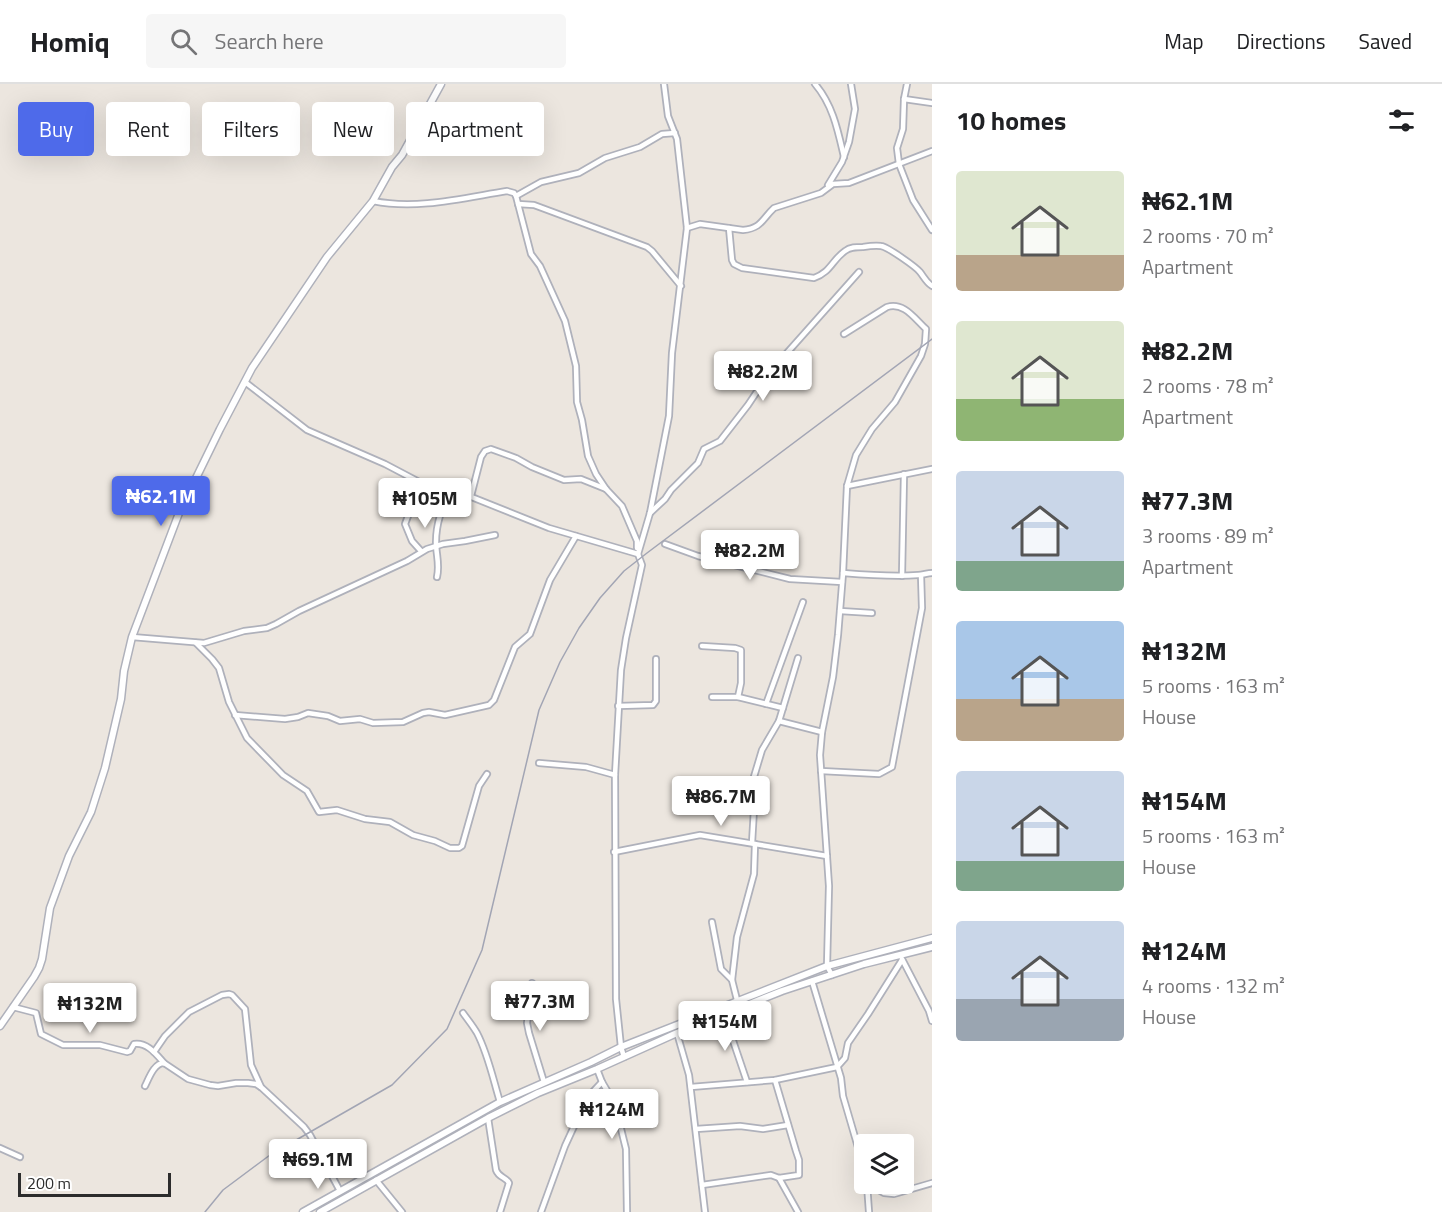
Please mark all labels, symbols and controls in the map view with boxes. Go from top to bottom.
search box [146,14,566,68]
text: Homiq [30,20,110,63]
text: Search here [215,24,324,58]
icon: search [167,25,200,58]
text: Map [1164,25,1204,57]
text: Directions [1237,25,1326,57]
text: Saved [1359,25,1412,57]
text: 10 homes [956,101,1066,140]
chip: Buy [18,102,94,156]
chip: Rent [106,102,190,156]
chip: Filters [202,102,300,156]
chip: New [312,102,394,156]
chip: Apartment [406,102,544,156]
icon: filters [1385,104,1418,137]
text: ₦62.1M [1142,181,1233,220]
icon: home [1004,195,1076,267]
text: 2 rooms · 70 m² [1142,220,1274,251]
text: Apartment [1142,251,1233,282]
text: ₦82.2M [1142,331,1233,370]
icon: home [1004,345,1076,417]
pin: ₦82.2M [714,351,812,402]
text: ₦82.2M [728,355,798,386]
text: 2 rooms · 78 m² [1142,370,1274,401]
text: Apartment [1142,401,1233,432]
pin: ₦62.1M [112,476,210,527]
pin: ₦105M [383,478,467,529]
text: ₦62.1M [126,480,196,511]
text: ₦77.3M [1142,481,1233,520]
text: ₦105M [392,482,458,513]
icon: home [1004,495,1076,567]
text: 3 rooms · 89 m² [1142,520,1274,551]
pin: ₦82.2M [701,530,799,581]
text: ₦82.2M [715,534,785,565]
text: Apartment [1142,551,1233,582]
text: ₦132M [1142,631,1227,670]
icon: home [1004,645,1076,717]
text: 5 rooms · 163 m² [1142,670,1285,701]
text: House [1142,701,1196,732]
pin: ₦86.7M [672,776,770,827]
text: ₦86.7M [686,780,756,811]
text: ₦154M [1142,781,1227,820]
icon: home [1004,795,1076,867]
text: 5 rooms · 163 m² [1142,820,1285,851]
text: House [1142,851,1196,882]
text: ₦124M [1142,931,1227,970]
icon: home [1004,945,1076,1017]
text: 4 rooms · 132 m² [1142,970,1285,1001]
pin: ₦77.3M [491,981,589,1032]
pin: ₦132M [48,983,132,1034]
text: ₦77.3M [505,985,575,1016]
text: ₦132M [57,987,123,1018]
pin: ₦154M [683,1001,767,1052]
text: House [1142,1001,1196,1032]
text: ₦154M [692,1005,758,1036]
pin: ₦124M [570,1089,654,1140]
text: ₦124M [579,1093,645,1124]
map controls [854,1134,914,1194]
button: layers [854,1134,914,1194]
pin: ₦69.1M [269,1139,367,1190]
text: ₦69.1M [283,1143,353,1174]
scale bar [18,1170,171,1198]
text: 200 m [27,1171,71,1195]

